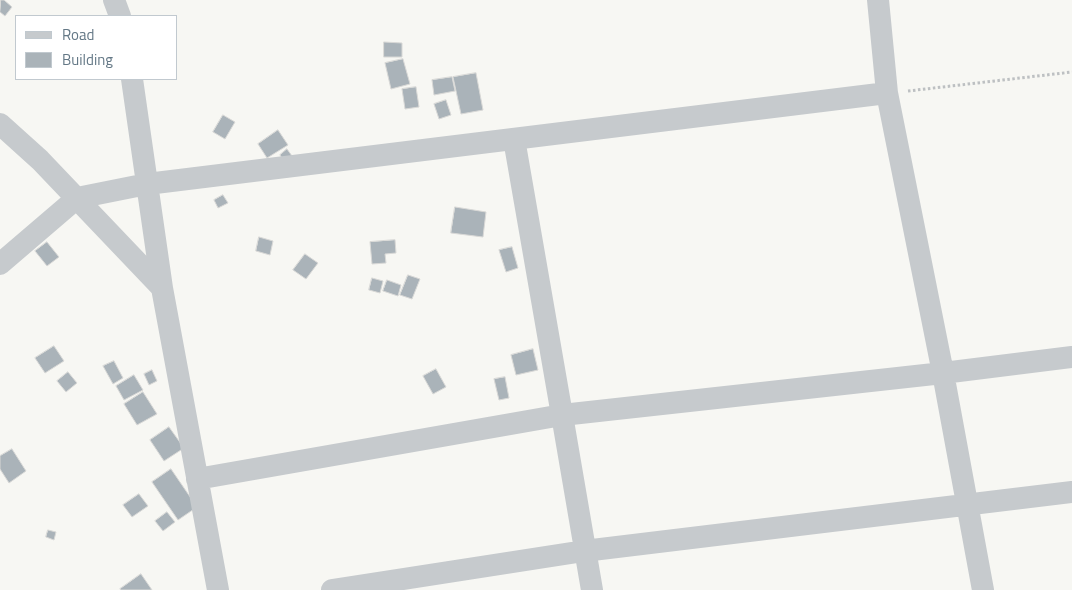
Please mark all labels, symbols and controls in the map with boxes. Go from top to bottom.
legend [15,15,178,80]
text: Road [62,23,94,46]
text: Building [62,48,113,71]

